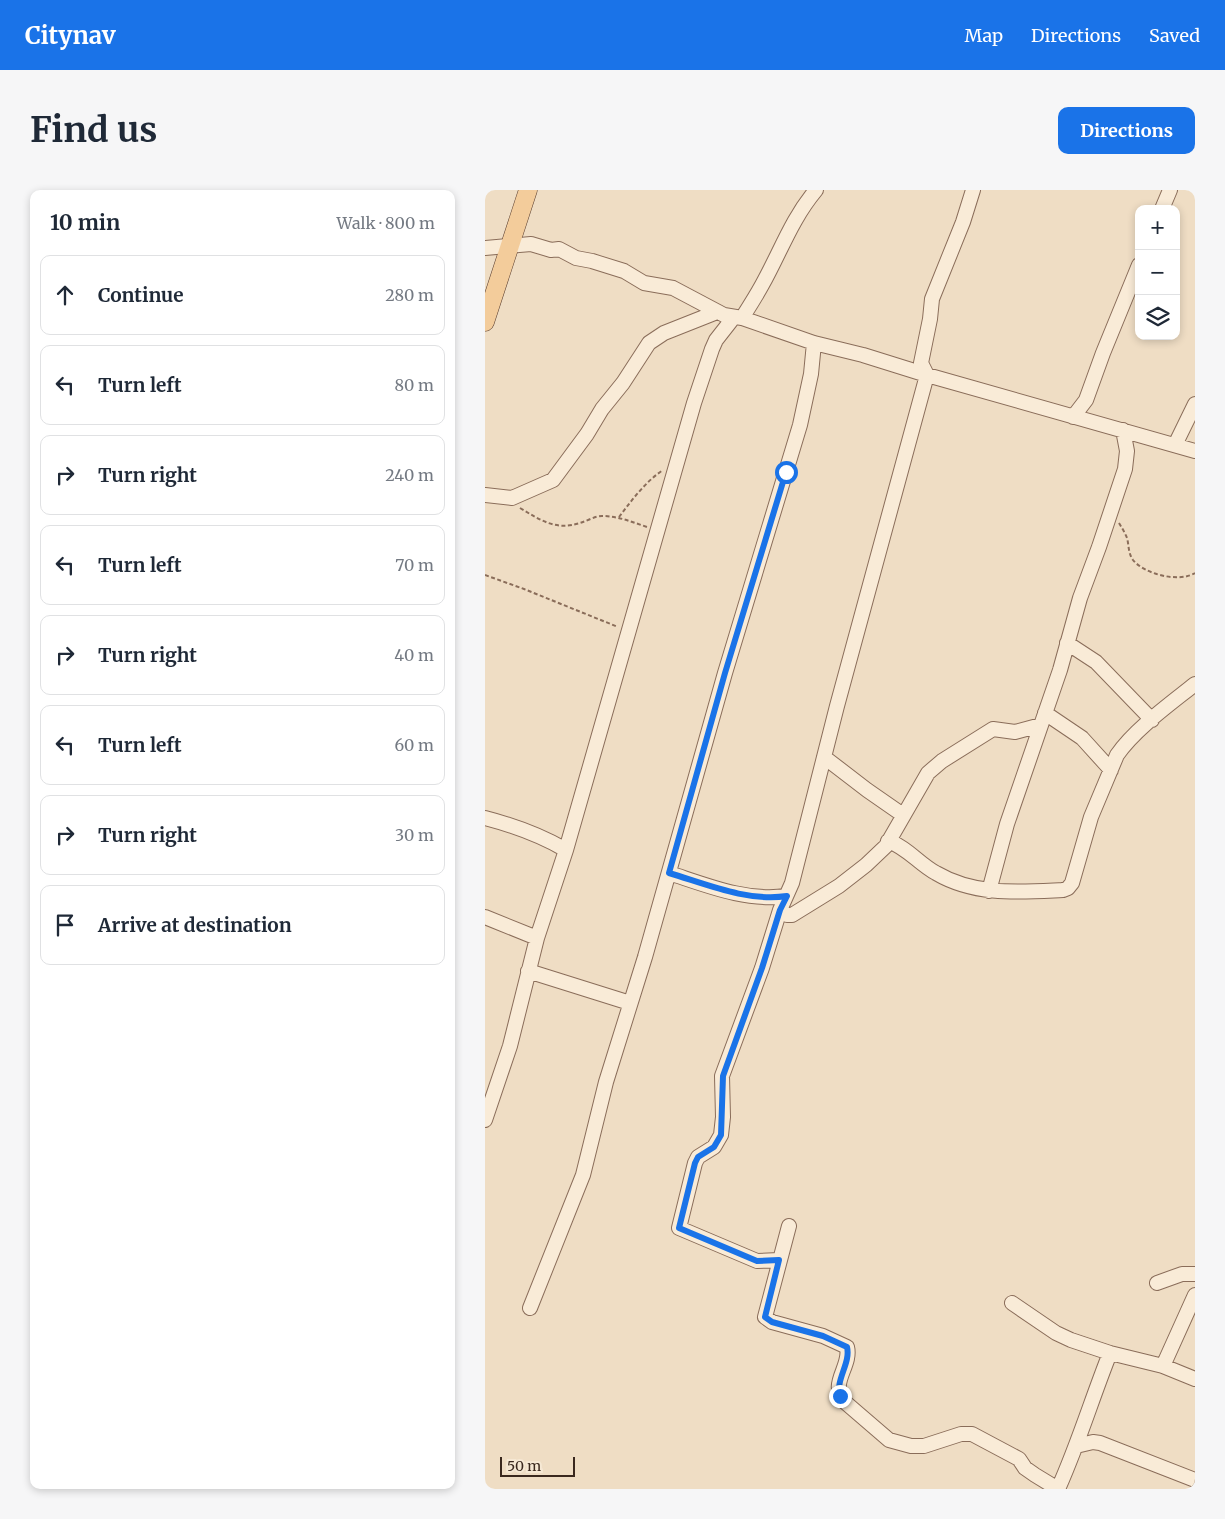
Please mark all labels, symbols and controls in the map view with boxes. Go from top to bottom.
text: Citynav [25,20,116,51]
text: Map [965,24,1003,47]
text: Directions [1031,24,1121,47]
text: Saved [1149,24,1200,47]
button: Directions [1058,107,1195,154]
text: Find us [30,108,157,152]
map controls [1135,205,1180,340]
button: + [1135,205,1180,250]
text: 10 min [50,209,120,236]
text: Walk · 800 m [337,213,435,233]
button: − [1135,250,1180,295]
icon: ahead [51,281,79,309]
text: Continue [98,283,184,307]
text: 280 m [385,285,434,305]
button: layers [1135,295,1180,340]
icon: left [51,371,79,399]
text: Turn left [98,373,182,397]
text: 80 m [395,375,434,395]
icon: right [51,461,79,489]
route start [775,461,798,484]
text: Turn right [98,463,197,487]
text: 240 m [385,465,434,485]
icon: left [51,551,79,579]
text: Turn left [98,553,182,577]
text: 70 m [395,555,434,575]
icon: right [51,641,79,669]
text: Turn right [98,643,197,667]
text: 40 m [394,645,434,665]
icon: left [51,731,79,759]
text: Turn left [98,733,182,757]
text: 60 m [394,735,434,755]
icon: right [51,821,79,849]
text: Turn right [98,823,197,847]
text: 30 m [395,825,434,845]
icon: arrive [51,911,79,939]
text: Arrive at destination [98,913,292,937]
route end [829,1385,852,1408]
scale bar [500,1454,575,1477]
text: 50 m [507,1457,541,1475]

